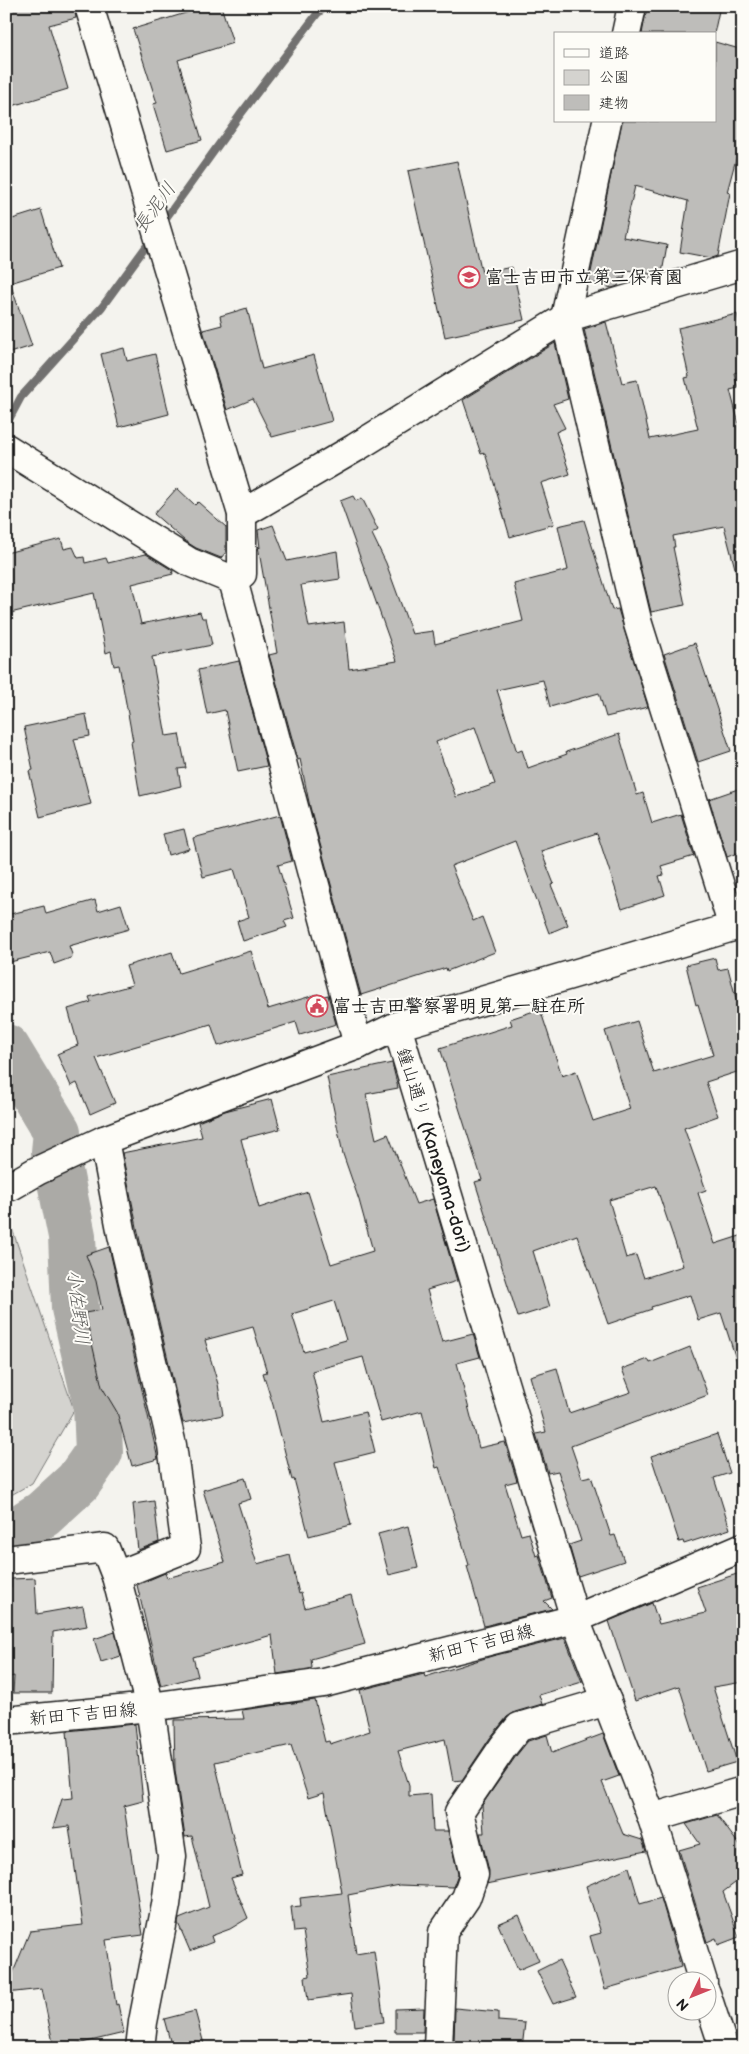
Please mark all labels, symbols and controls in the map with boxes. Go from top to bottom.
legend [554,32,716,122]
text: 道路 [599,44,629,63]
text: 公園 [599,68,629,87]
text: 建物 [599,94,629,113]
water label: 長泥川 [129,178,181,238]
school or university icon: 富士吉田市立第二保育園 [457,265,481,289]
place label: 富士吉田市立第二保育園 [485,267,683,288]
public building icon: 富士吉田警察署明見第一駐在所 [305,994,329,1018]
place label: 富士吉田警察署明見第一駐在所 [333,996,585,1017]
street label: 鐘山通り (Kaneyama-dori) [392,1045,475,1255]
water label: 小佐野川 [61,1268,94,1346]
street label: 新田下吉田線 [426,1620,536,1667]
street label: 新田下吉田線 [28,1699,138,1730]
north arrow [666,1972,716,2022]
text: N [673,1995,693,2014]

